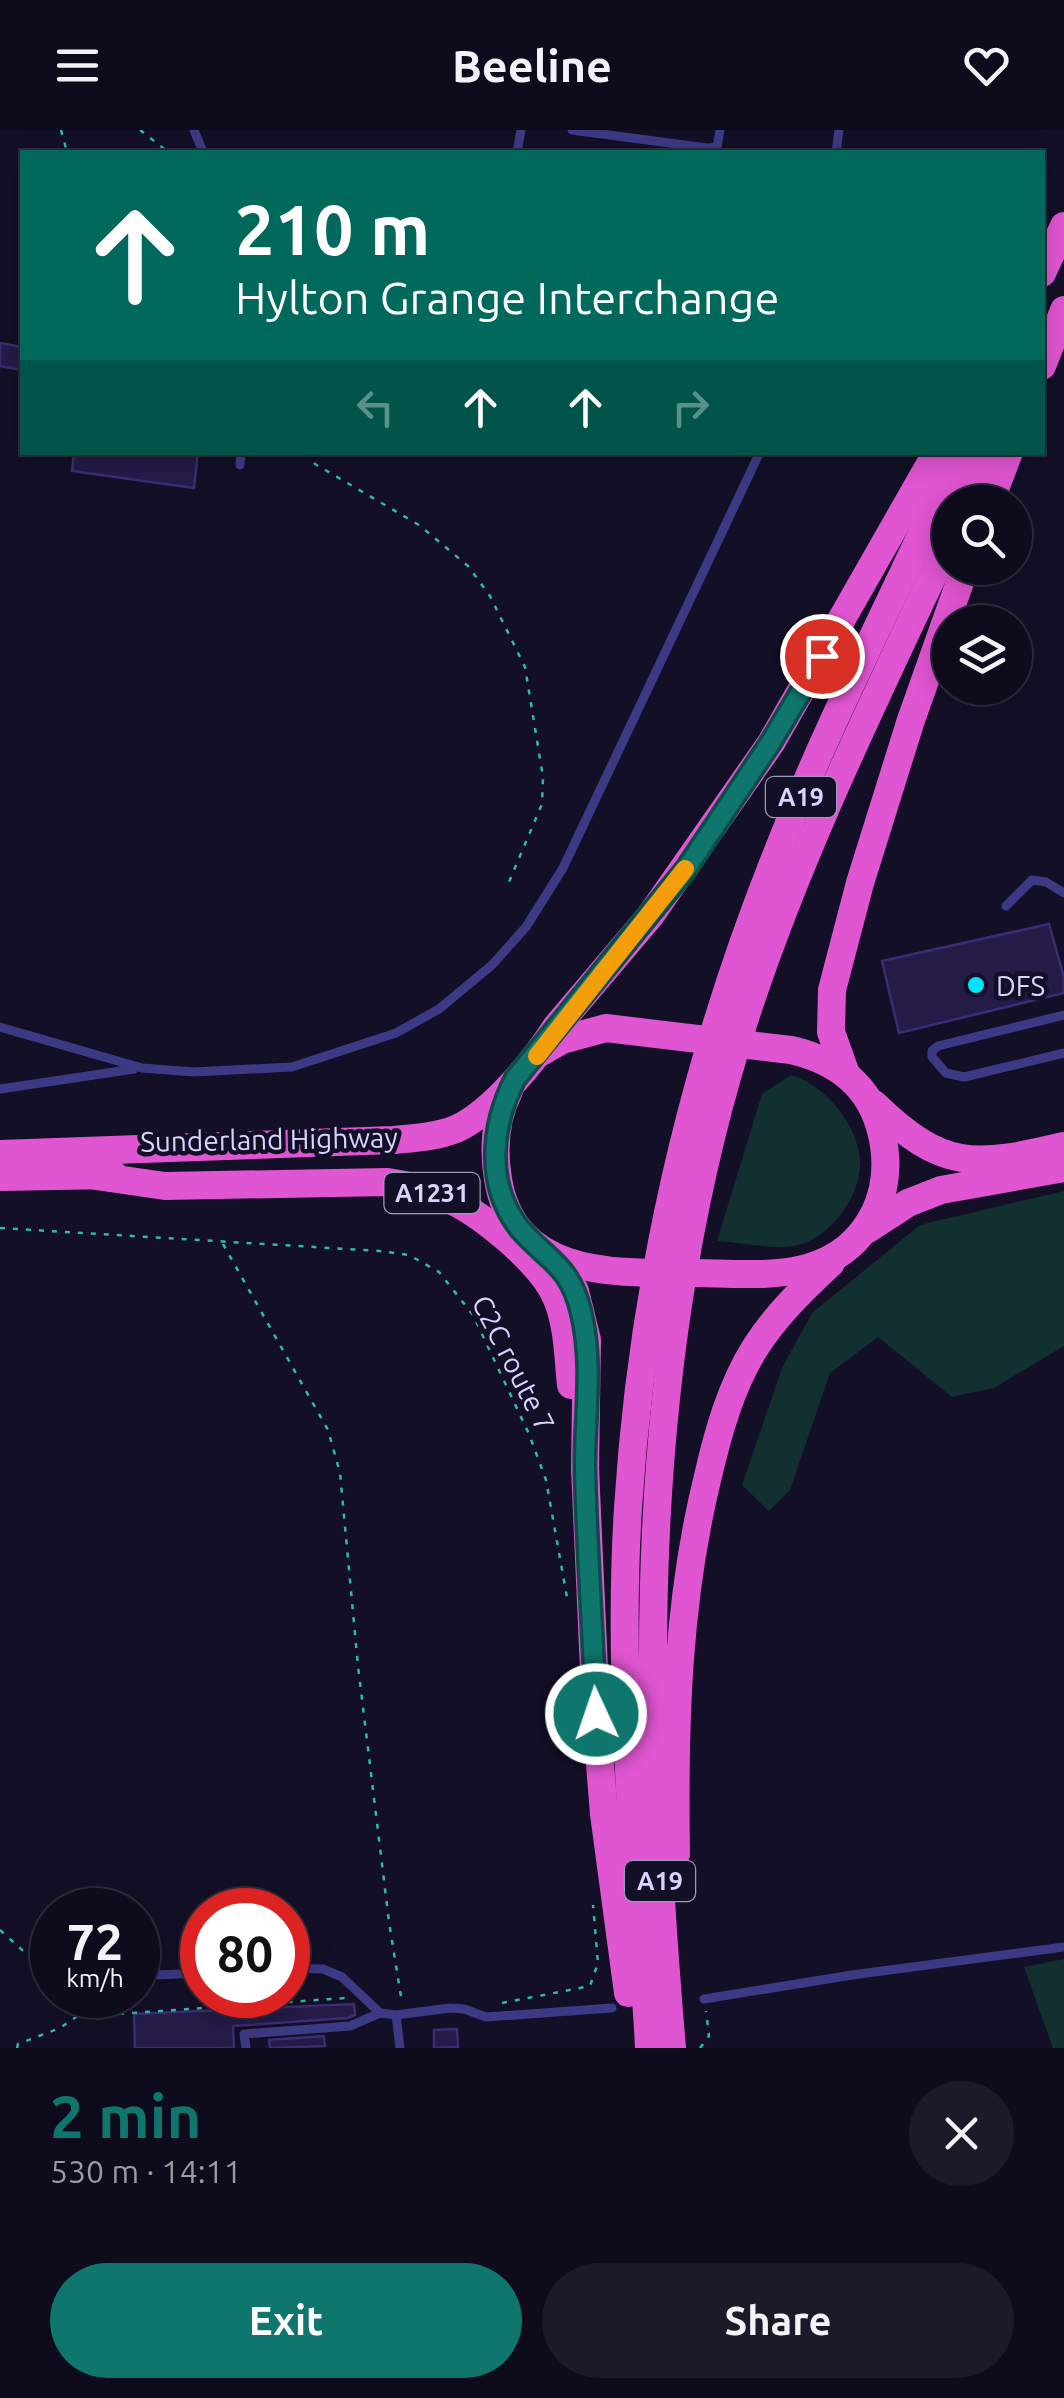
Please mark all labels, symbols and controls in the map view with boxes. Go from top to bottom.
icon: menu [50,38,105,93]
icon: heart [959,38,1014,93]
text: Beeline [452,40,612,91]
icon: ahead [70,190,200,320]
text: 210 m [235,190,430,268]
text: Hylton Grange Interchange [235,272,779,323]
icon: left [348,380,403,435]
icon: ahead [453,380,508,435]
icon: ahead [558,380,613,435]
icon: right [663,380,718,435]
map controls [932,485,1032,705]
button: search [932,485,1032,585]
button: layers [932,605,1032,705]
pin [780,614,865,699]
icon: arrive [795,629,850,684]
road number: A19 [766,777,836,817]
place label: DFS [996,970,1045,1001]
marker: DFS [965,974,987,996]
street label: Sunderland Highway [140,1121,398,1157]
road number: A1231 [384,1173,480,1213]
street label: C2C route 7 [467,1290,561,1436]
position arrow [544,1662,648,1766]
road number: A19 [625,1861,695,1901]
speed limit sign: 80 [180,1888,310,2018]
text: 72 [67,1913,123,1969]
text: km/h [66,1964,124,1992]
button: close [909,2081,1014,2186]
text: 2 min [50,2082,202,2149]
text: 530 m · 14:11 [50,2153,242,2189]
button: Exit [50,2263,522,2378]
button: Share [542,2263,1014,2378]

